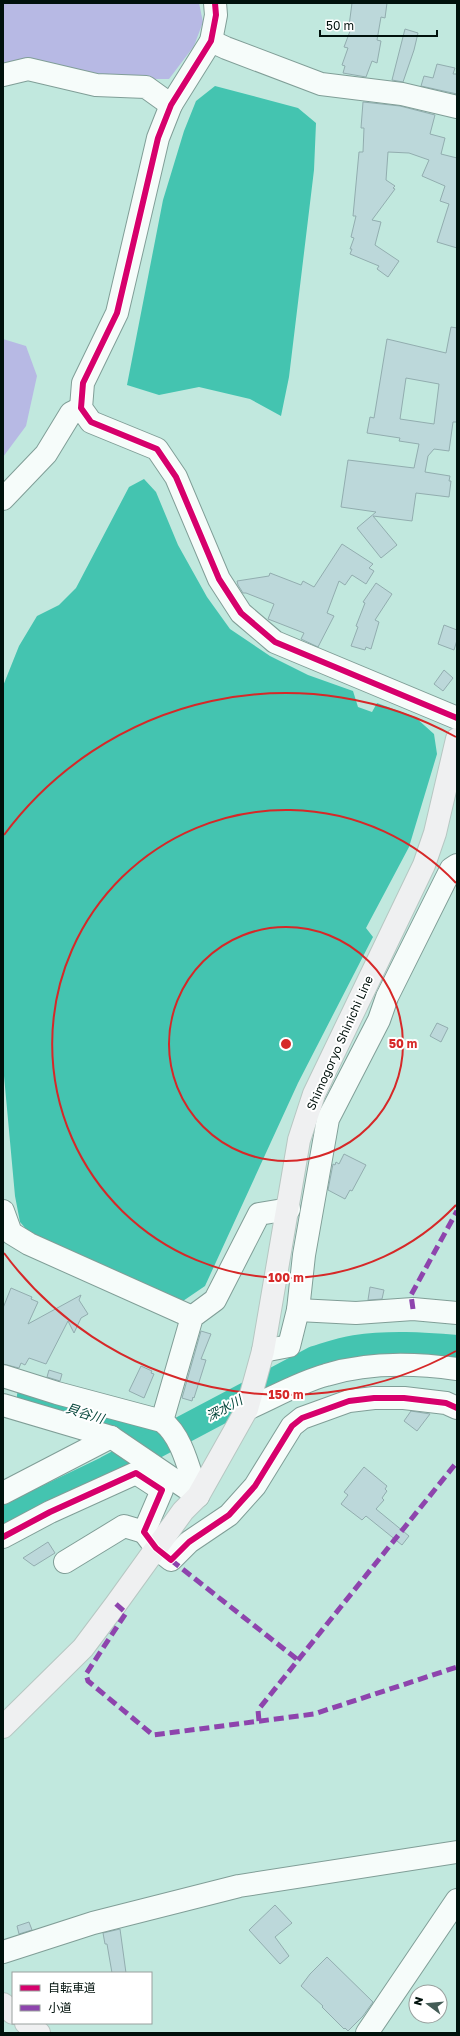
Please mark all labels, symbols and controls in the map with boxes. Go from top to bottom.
scale bar [320,12,437,38]
text: 50 m [326,18,354,33]
street label: Shimogoryo Shinichi Line [303,973,376,1112]
text: 50 m [389,1036,417,1051]
centre of rings [279,1037,293,1051]
text: 100 m [268,1270,304,1285]
text: 150 m [269,1387,303,1402]
water label: 深水川 [203,1391,247,1424]
water label: 貝谷川 [64,1400,108,1427]
legend [12,1972,152,2024]
text: 自転車道 [48,1980,96,1995]
north arrow [408,1984,448,2024]
text: N [411,1995,425,2007]
text: 小道 [48,2000,72,2015]

